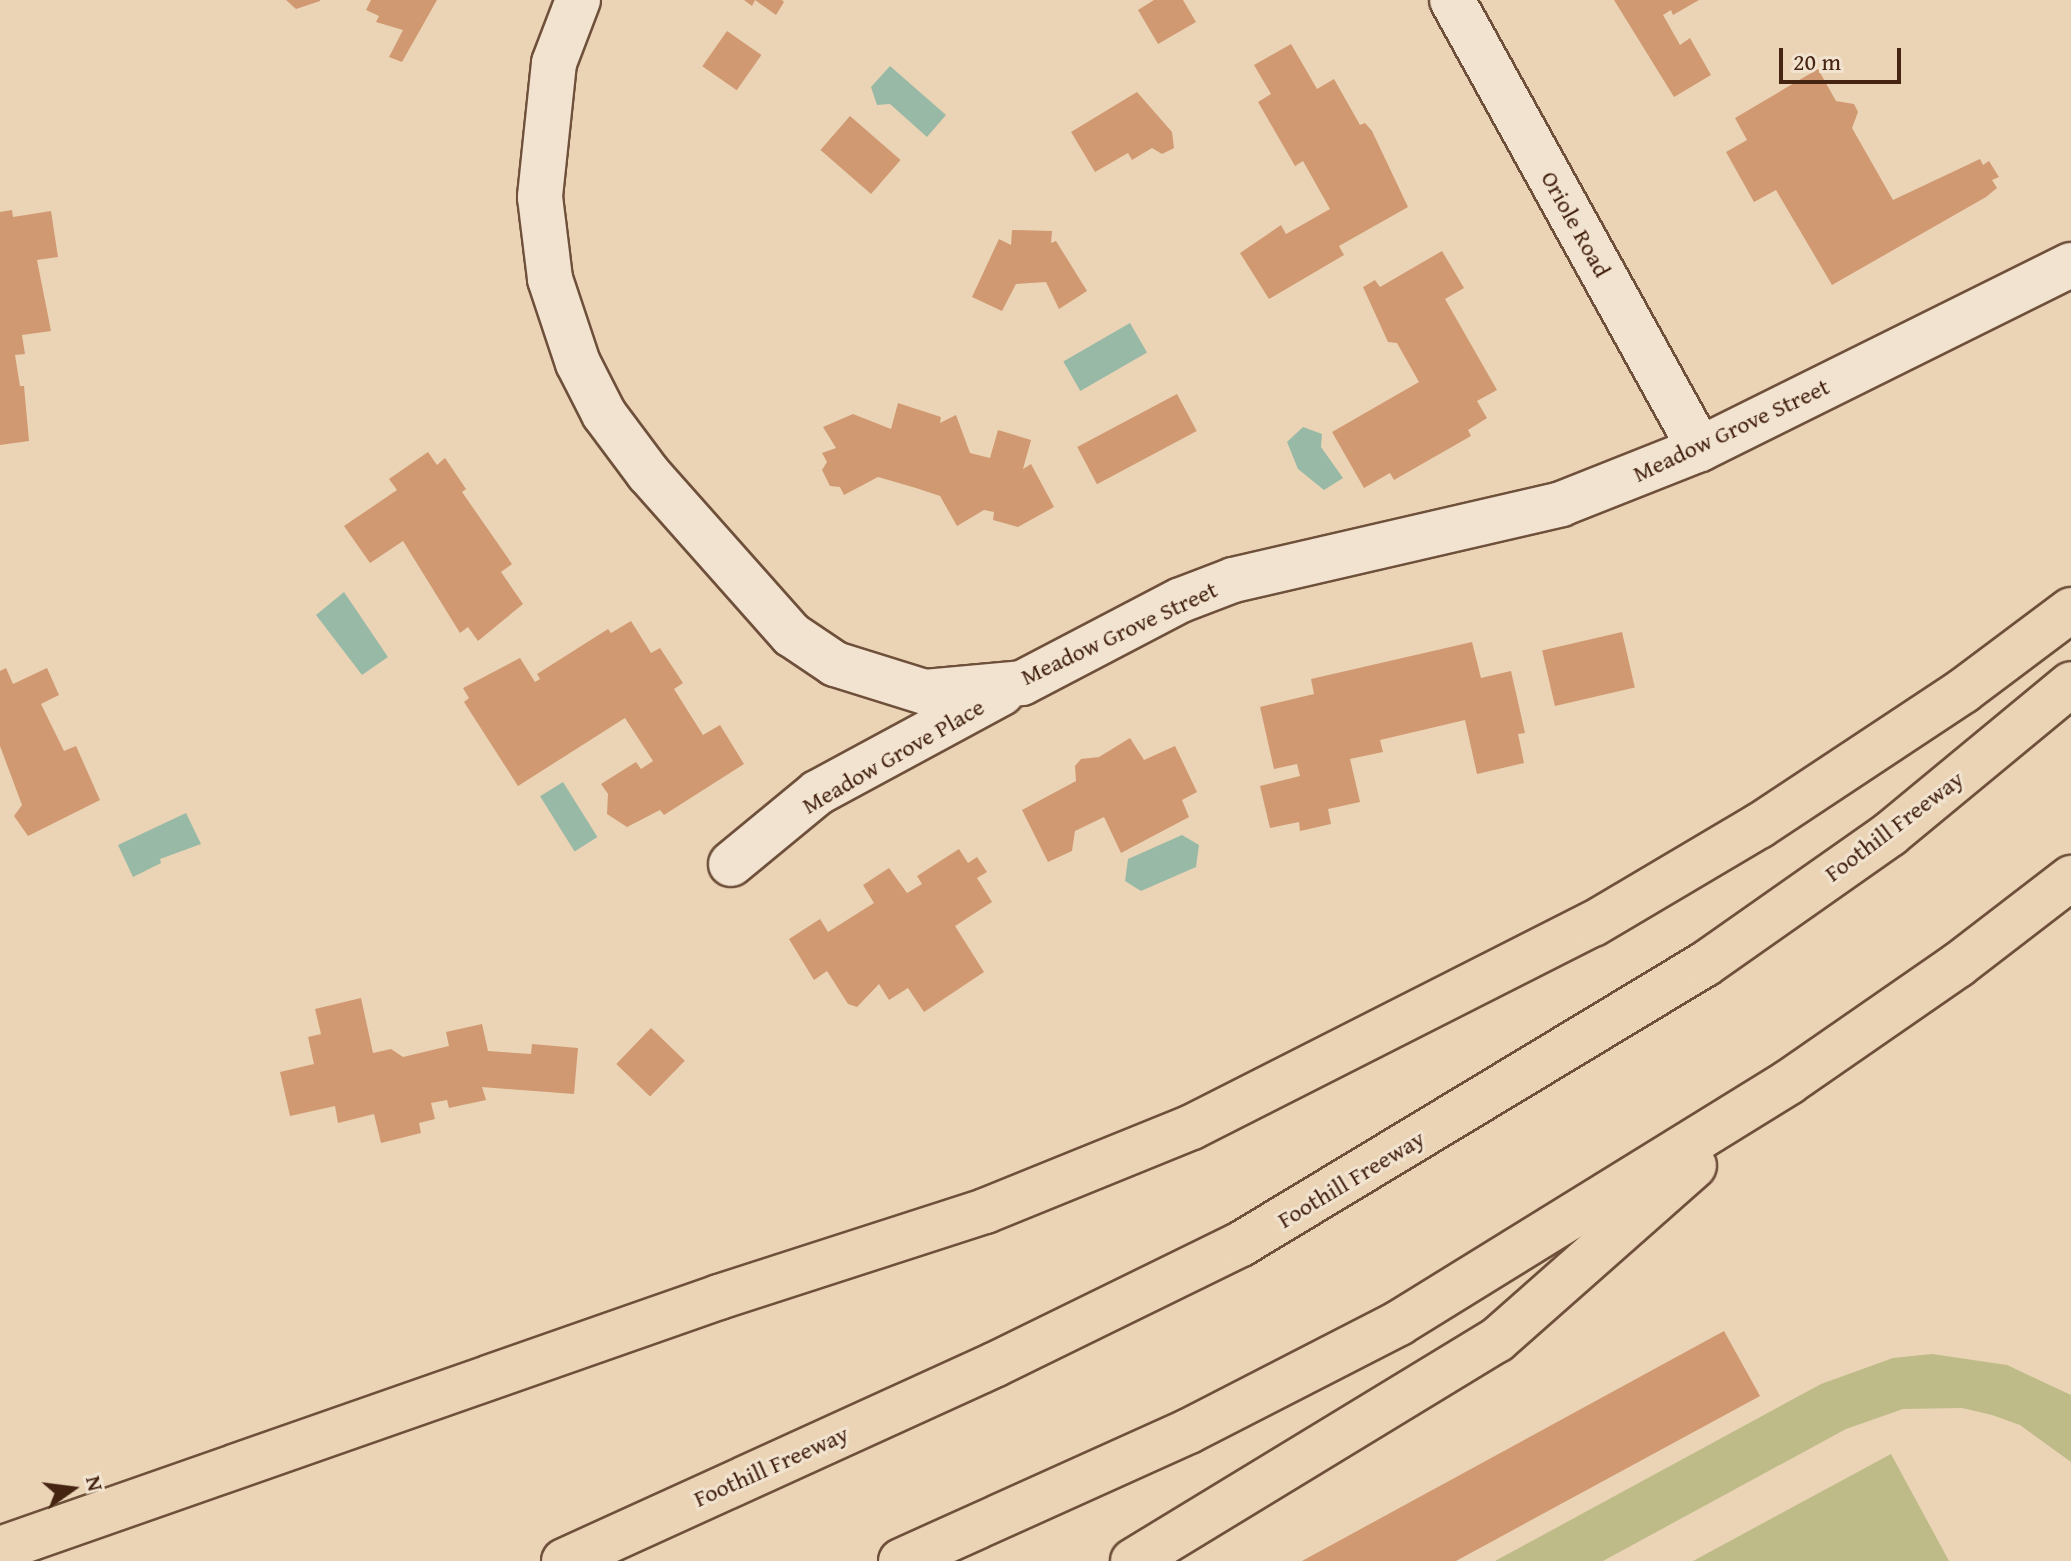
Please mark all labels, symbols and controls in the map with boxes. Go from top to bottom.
scale bar [1783,32,1905,82]
text: 20 m [1793,44,1841,79]
street label: Oriole Road [1535,166,1617,282]
street label: Meadow Grove Street [1628,372,1834,488]
street label: Meadow Grove Street [1016,575,1222,691]
street label: Meadow Grove Place [797,692,989,820]
street label: Foothill Freeway [1819,764,1969,888]
street label: Foothill Freeway [1272,1124,1430,1234]
street label: Foothill Freeway [689,1419,853,1513]
north arrow [32,1449,112,1529]
text: N [78,1472,113,1494]

